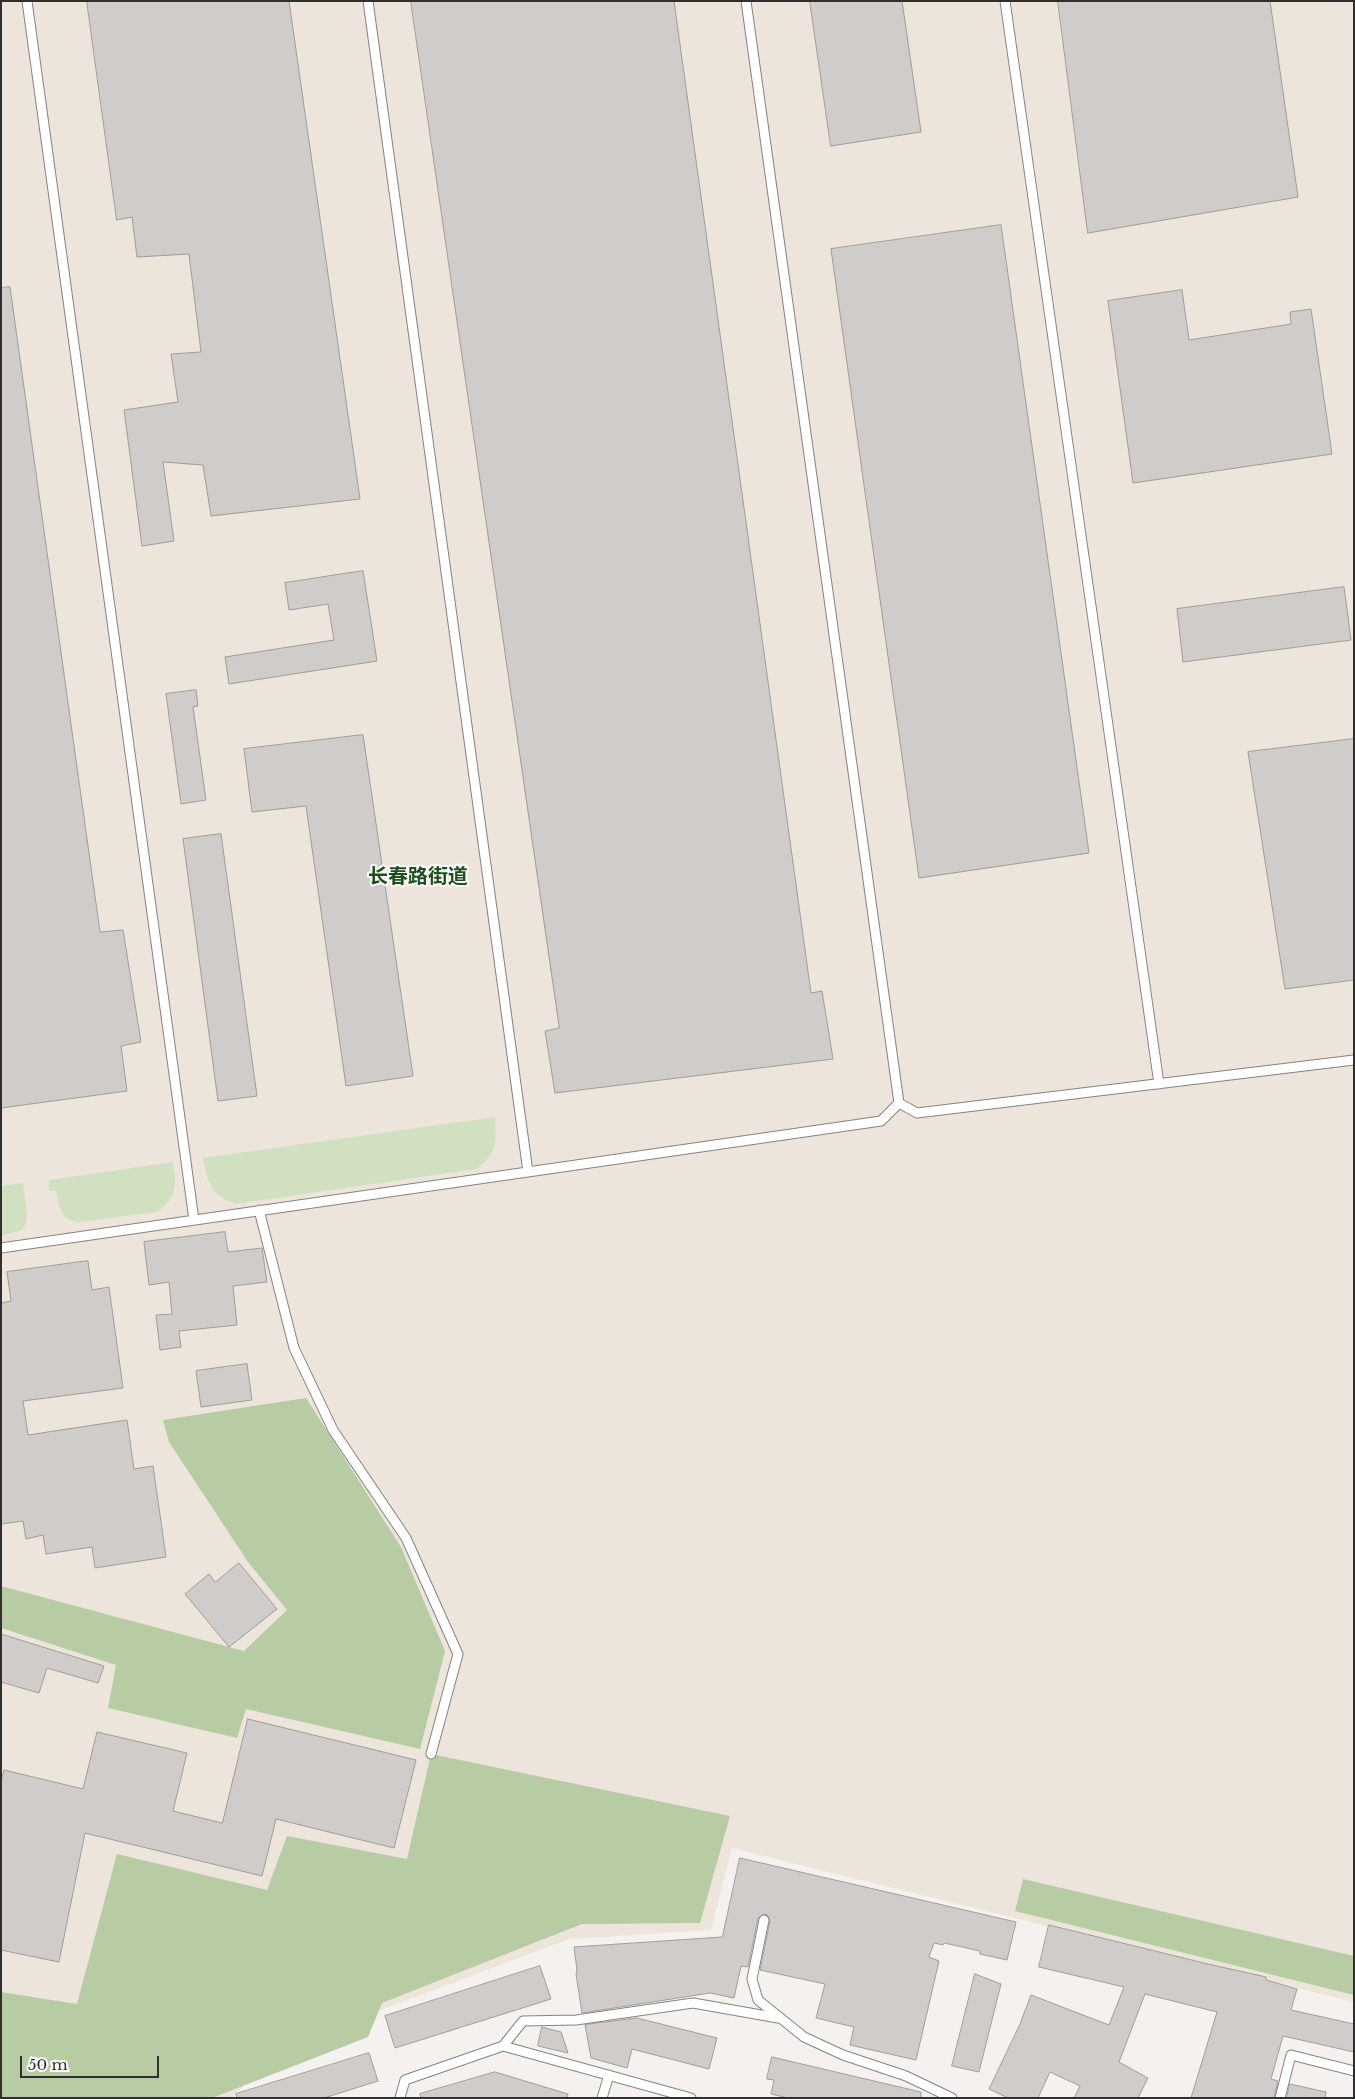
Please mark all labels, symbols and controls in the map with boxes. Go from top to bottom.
district label: 长春路街道 [368,865,468,889]
scale bar [22,2046,161,2078]
text: 50 m [28,2055,68,2074]

